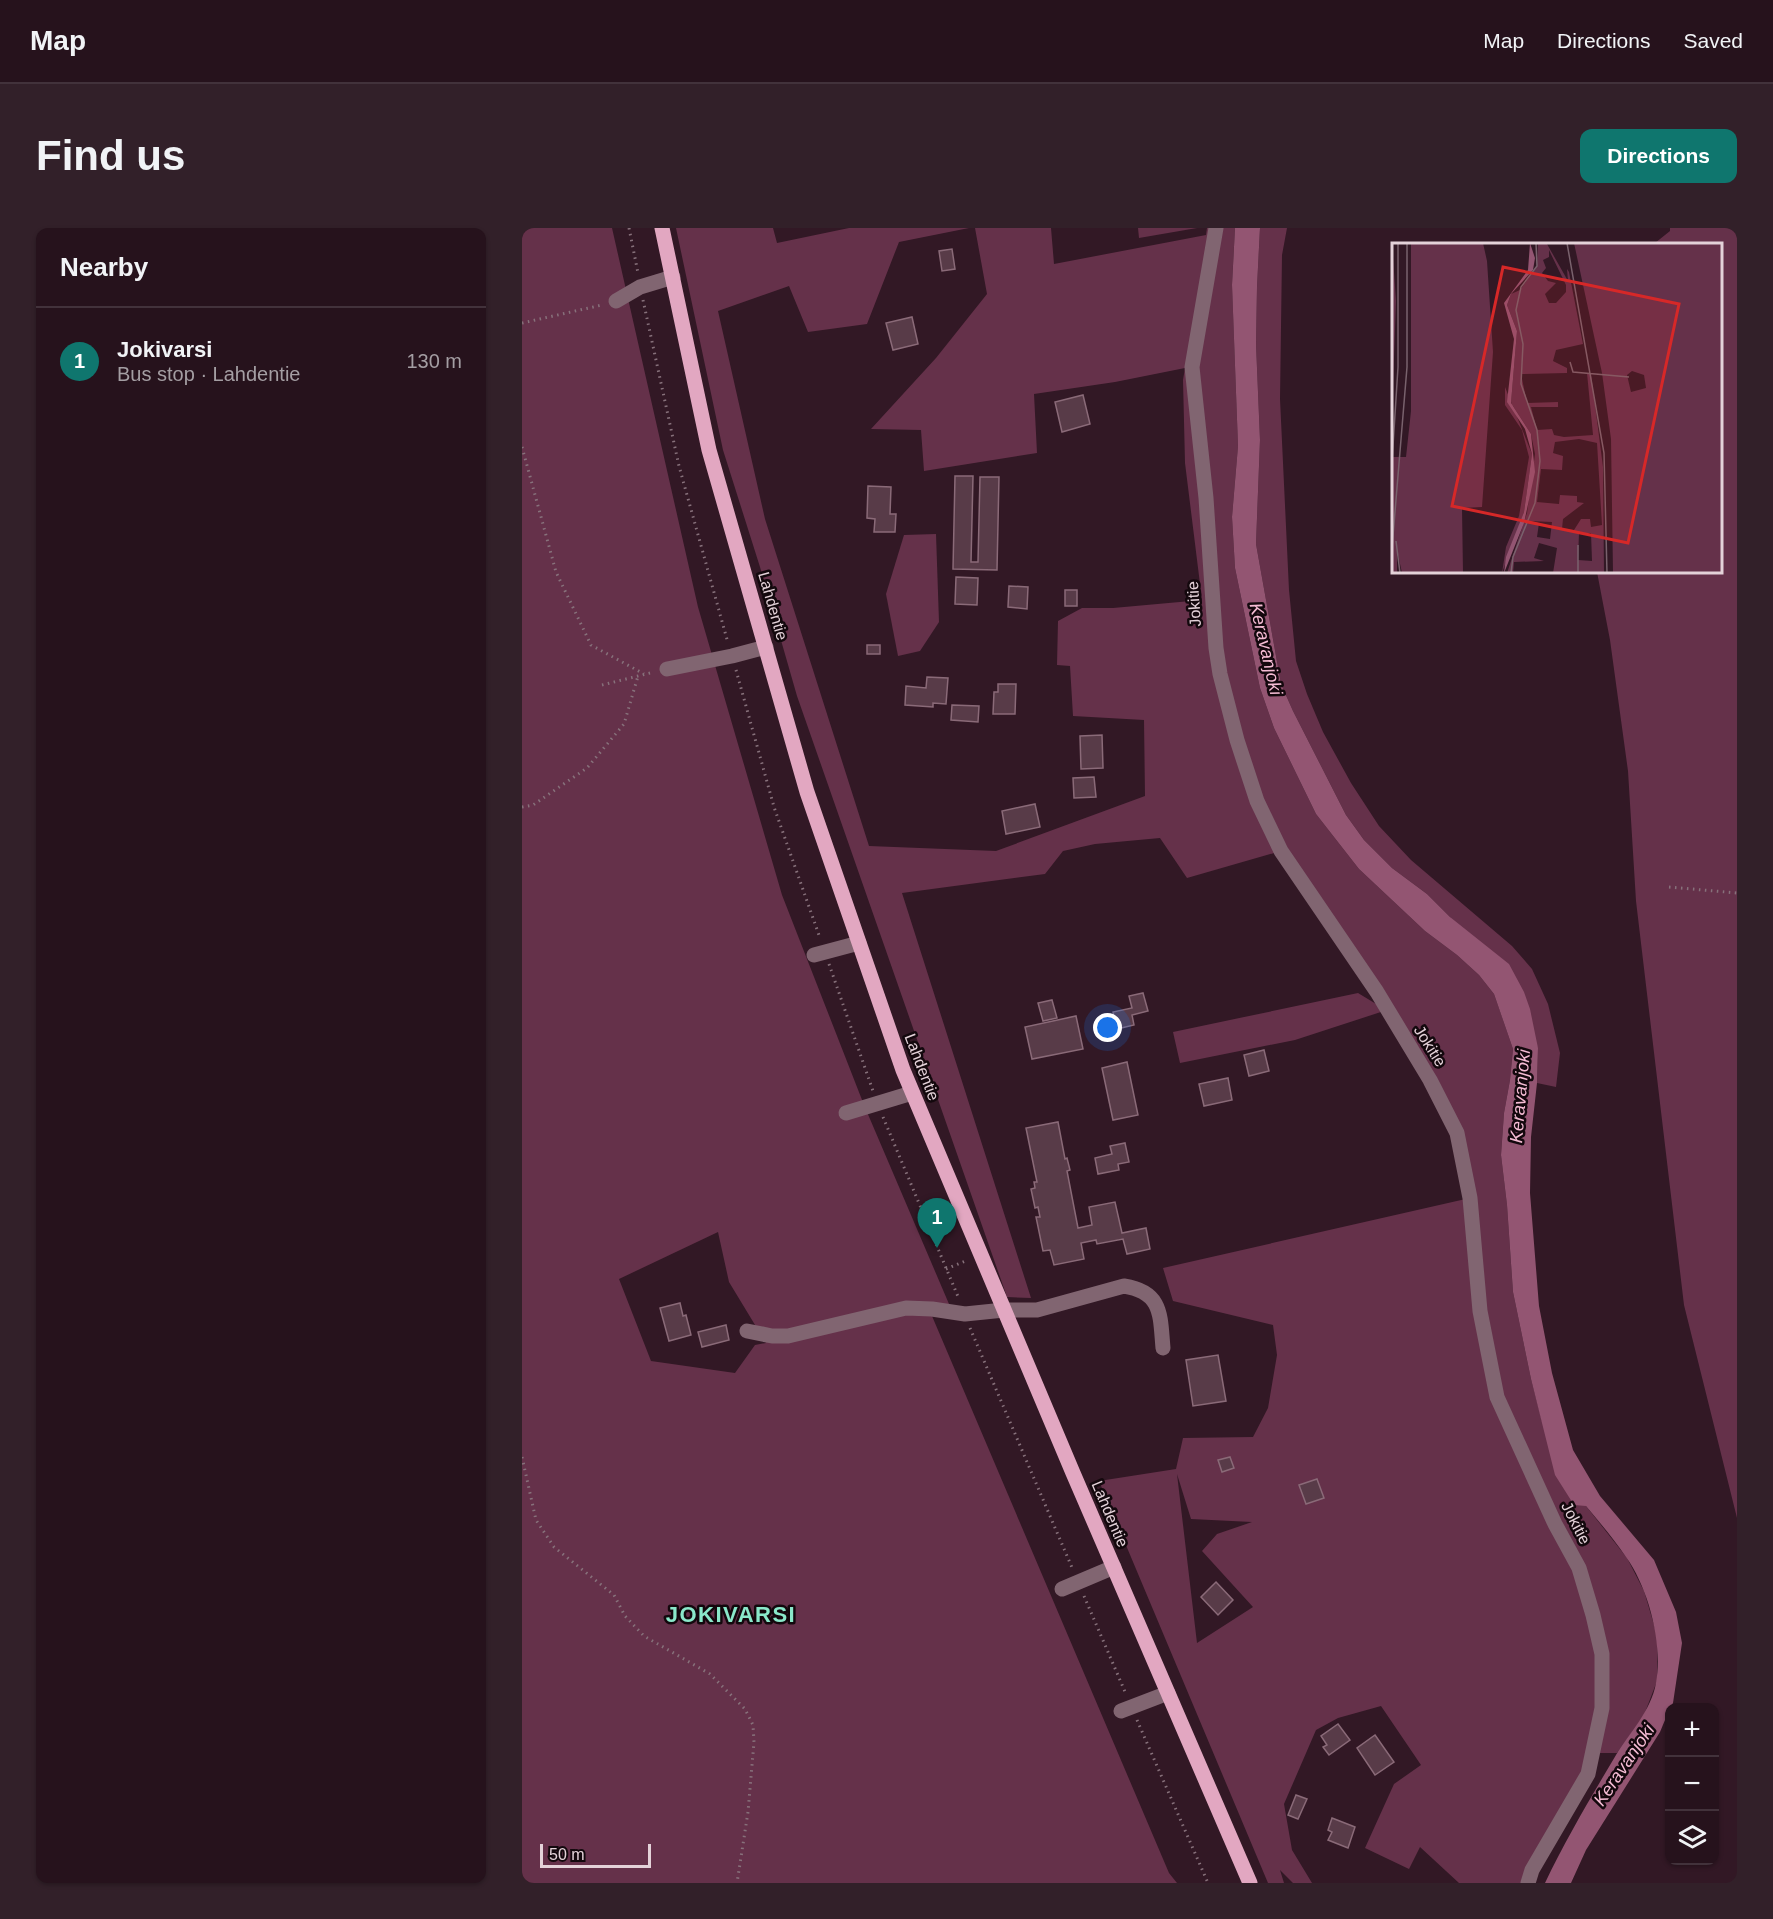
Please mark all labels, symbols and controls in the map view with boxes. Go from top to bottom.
text: Map [30,25,86,56]
text: Map [1483,29,1524,52]
text: Directions [1557,29,1650,52]
text: Saved [1683,29,1743,52]
button: Directions [1580,129,1737,183]
text: Find us [36,132,185,179]
inset map [1392,243,1722,573]
text: Nearby [60,252,148,282]
text: Jokivarsi [117,337,212,362]
text: 1 [74,350,85,372]
text: 130 m [406,350,462,372]
text: Bus stop · Lahdentie [117,363,300,385]
street label: Lahdentie [755,570,791,642]
street label: Jokitie [1184,581,1204,627]
water label: Keravanjoki [1246,601,1287,698]
your location [1093,1013,1122,1042]
street label: Jokitie [1411,1022,1449,1070]
street label: Lahdentie [901,1031,943,1103]
water label: Keravanjoki [1506,1047,1534,1144]
pin: 1 [918,1198,956,1248]
street label: Lahdentie [1088,1478,1132,1550]
street label: Jokitie [1558,1499,1594,1547]
district label: JOKIVARSI [666,1602,796,1627]
map controls [1665,1703,1719,1865]
button: + [1665,1703,1719,1757]
water label: Keravanjoki [1589,1720,1659,1810]
button: − [1665,1757,1719,1811]
button: layers [1665,1811,1719,1865]
scale bar [540,1841,651,1868]
text: 50 m [549,1846,585,1863]

